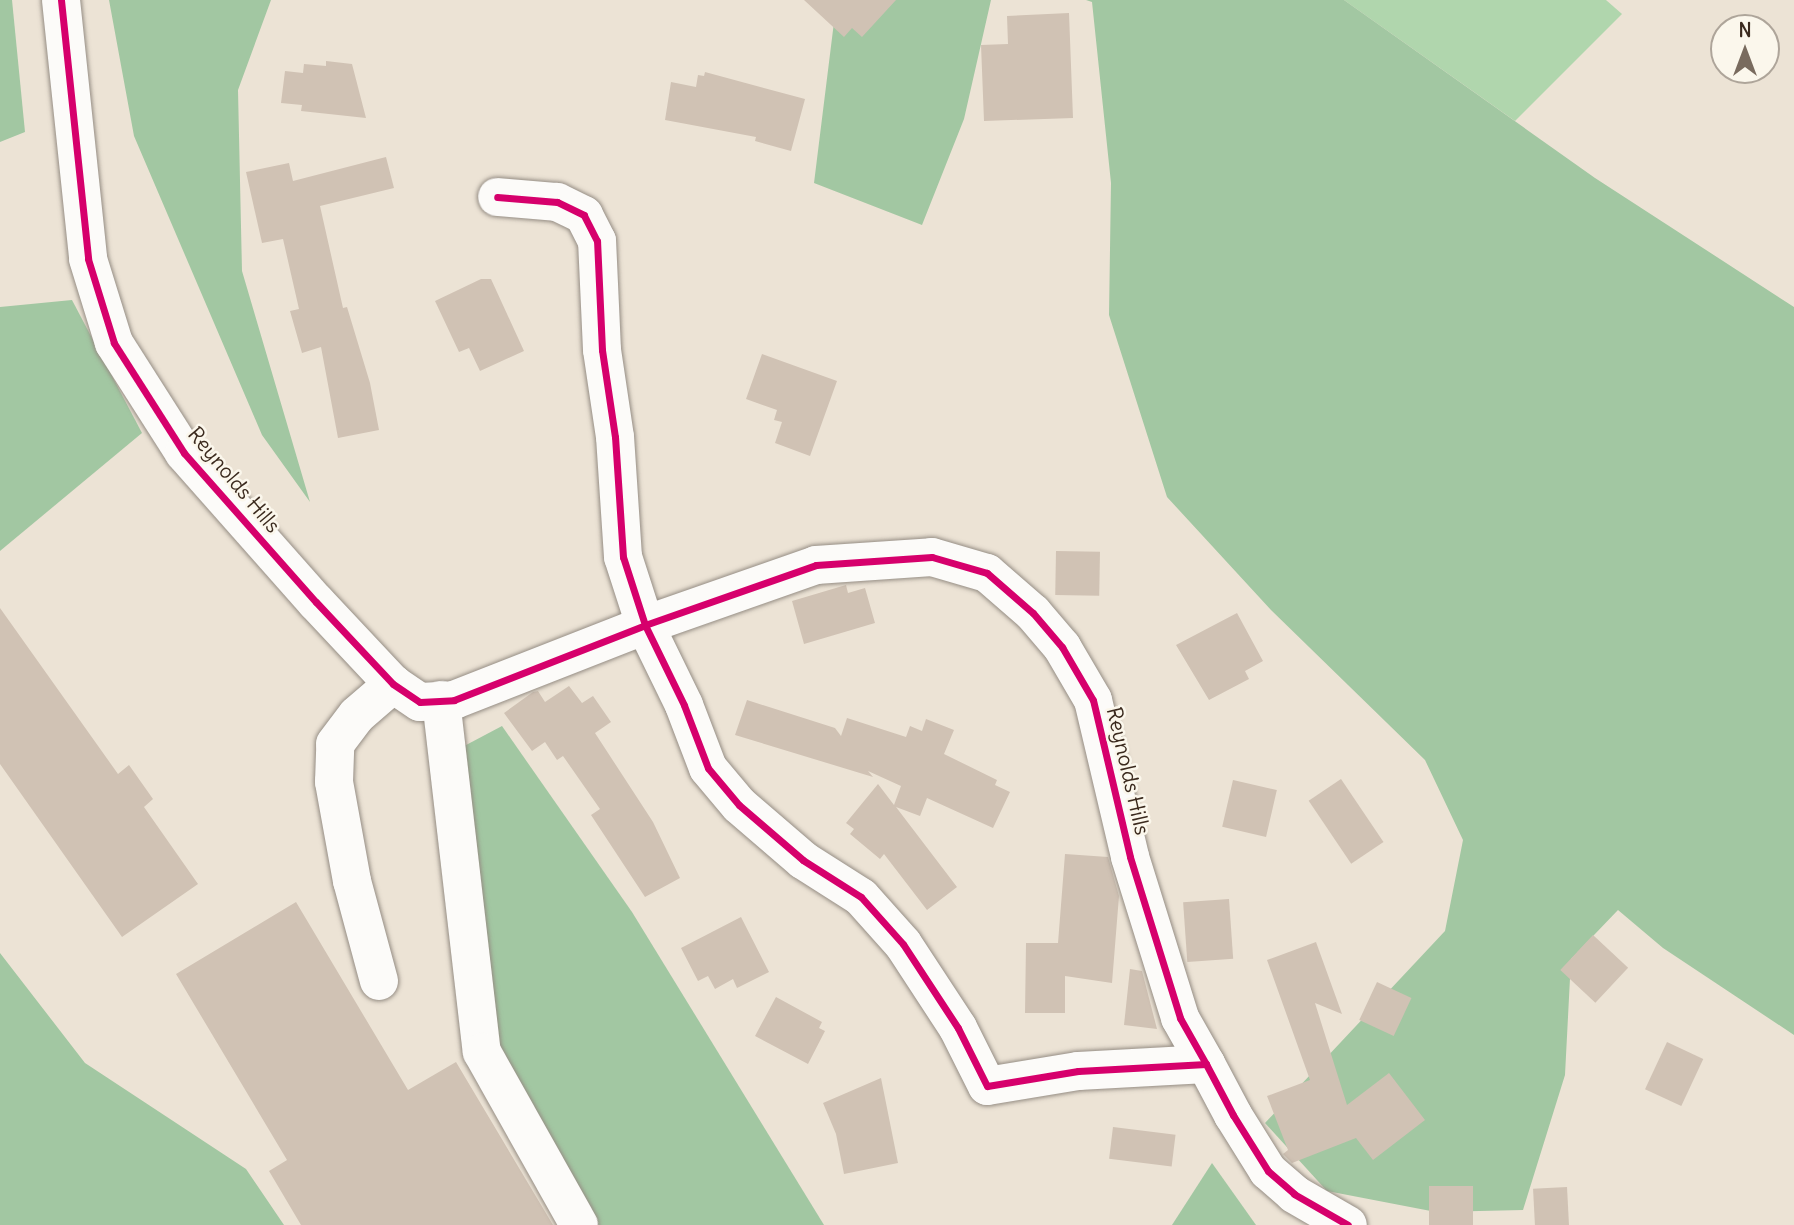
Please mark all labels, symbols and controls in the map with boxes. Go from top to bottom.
north arrow [1710,14,1780,84]
text: N [1738,18,1752,42]
street label: Reynolds Hills [182,422,286,538]
street label: Reynolds Hills [1101,705,1155,837]

